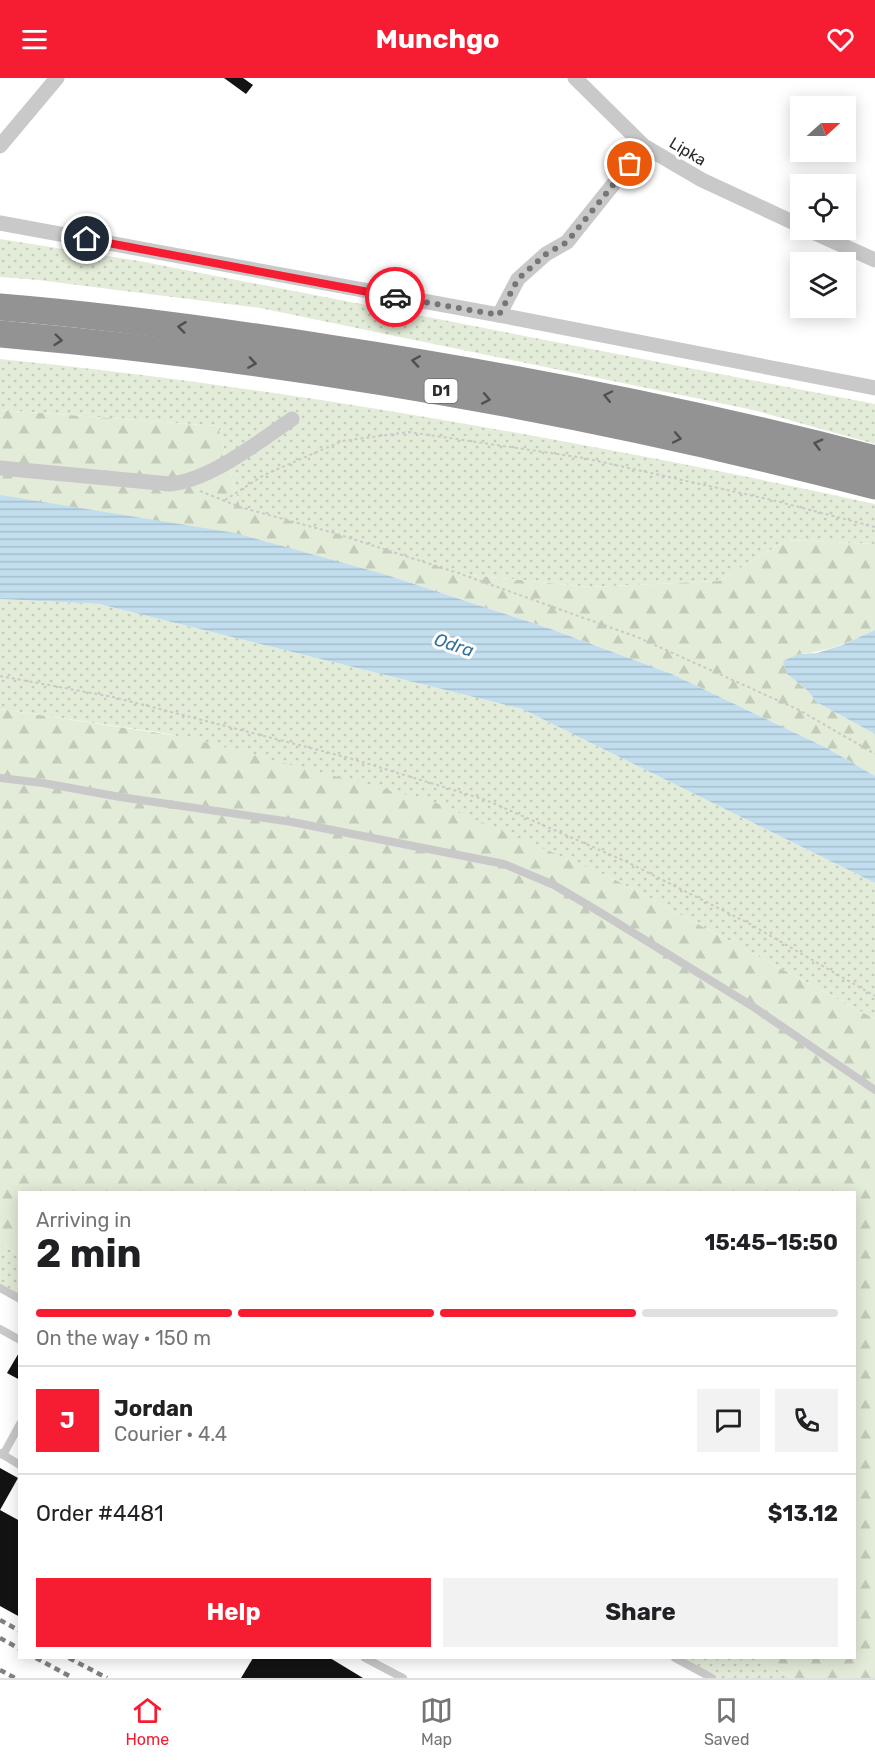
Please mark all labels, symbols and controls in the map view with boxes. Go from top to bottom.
icon: menu [18,23,51,56]
text: Munchgo [375,23,500,55]
icon: heart [824,23,857,56]
north arrow [790,96,856,162]
map controls [790,96,856,318]
street label: Lipka [666,133,709,170]
pin [604,138,655,189]
icon: bag [613,147,646,180]
button: locate [790,174,856,240]
pin [61,213,112,264]
icon: home [70,222,103,255]
button: layers [790,252,856,318]
courier [365,267,425,327]
icon: car [379,281,412,314]
one-way arrow [177,321,186,334]
one-way arrow [54,333,63,346]
one-way arrow [411,355,421,368]
one-way arrow [247,356,257,368]
road number: D1 [424,379,458,403]
one-way arrow [603,390,613,403]
one-way arrow [481,392,491,405]
one-way arrow [672,431,682,444]
one-way arrow [814,439,824,452]
water label: Odra [431,628,477,662]
text: Arriving in [36,1208,131,1232]
text: 15:45–15:50 [705,1229,838,1256]
text: 2 min [36,1231,142,1277]
text: On the way · 150 m [36,1326,211,1350]
button: chat [697,1389,760,1452]
button: phone [775,1389,838,1452]
text: Jordan [114,1395,193,1422]
text: J [60,1407,75,1434]
text: Courier · 4.4 [114,1422,227,1446]
text: Order #4481 [36,1500,164,1527]
text: $13.12 [768,1500,838,1527]
button: Help [36,1578,431,1647]
button: Share [443,1578,838,1647]
tab: Home [125,1694,169,1749]
tab: Map [420,1694,453,1749]
tab: Saved [704,1694,750,1749]

